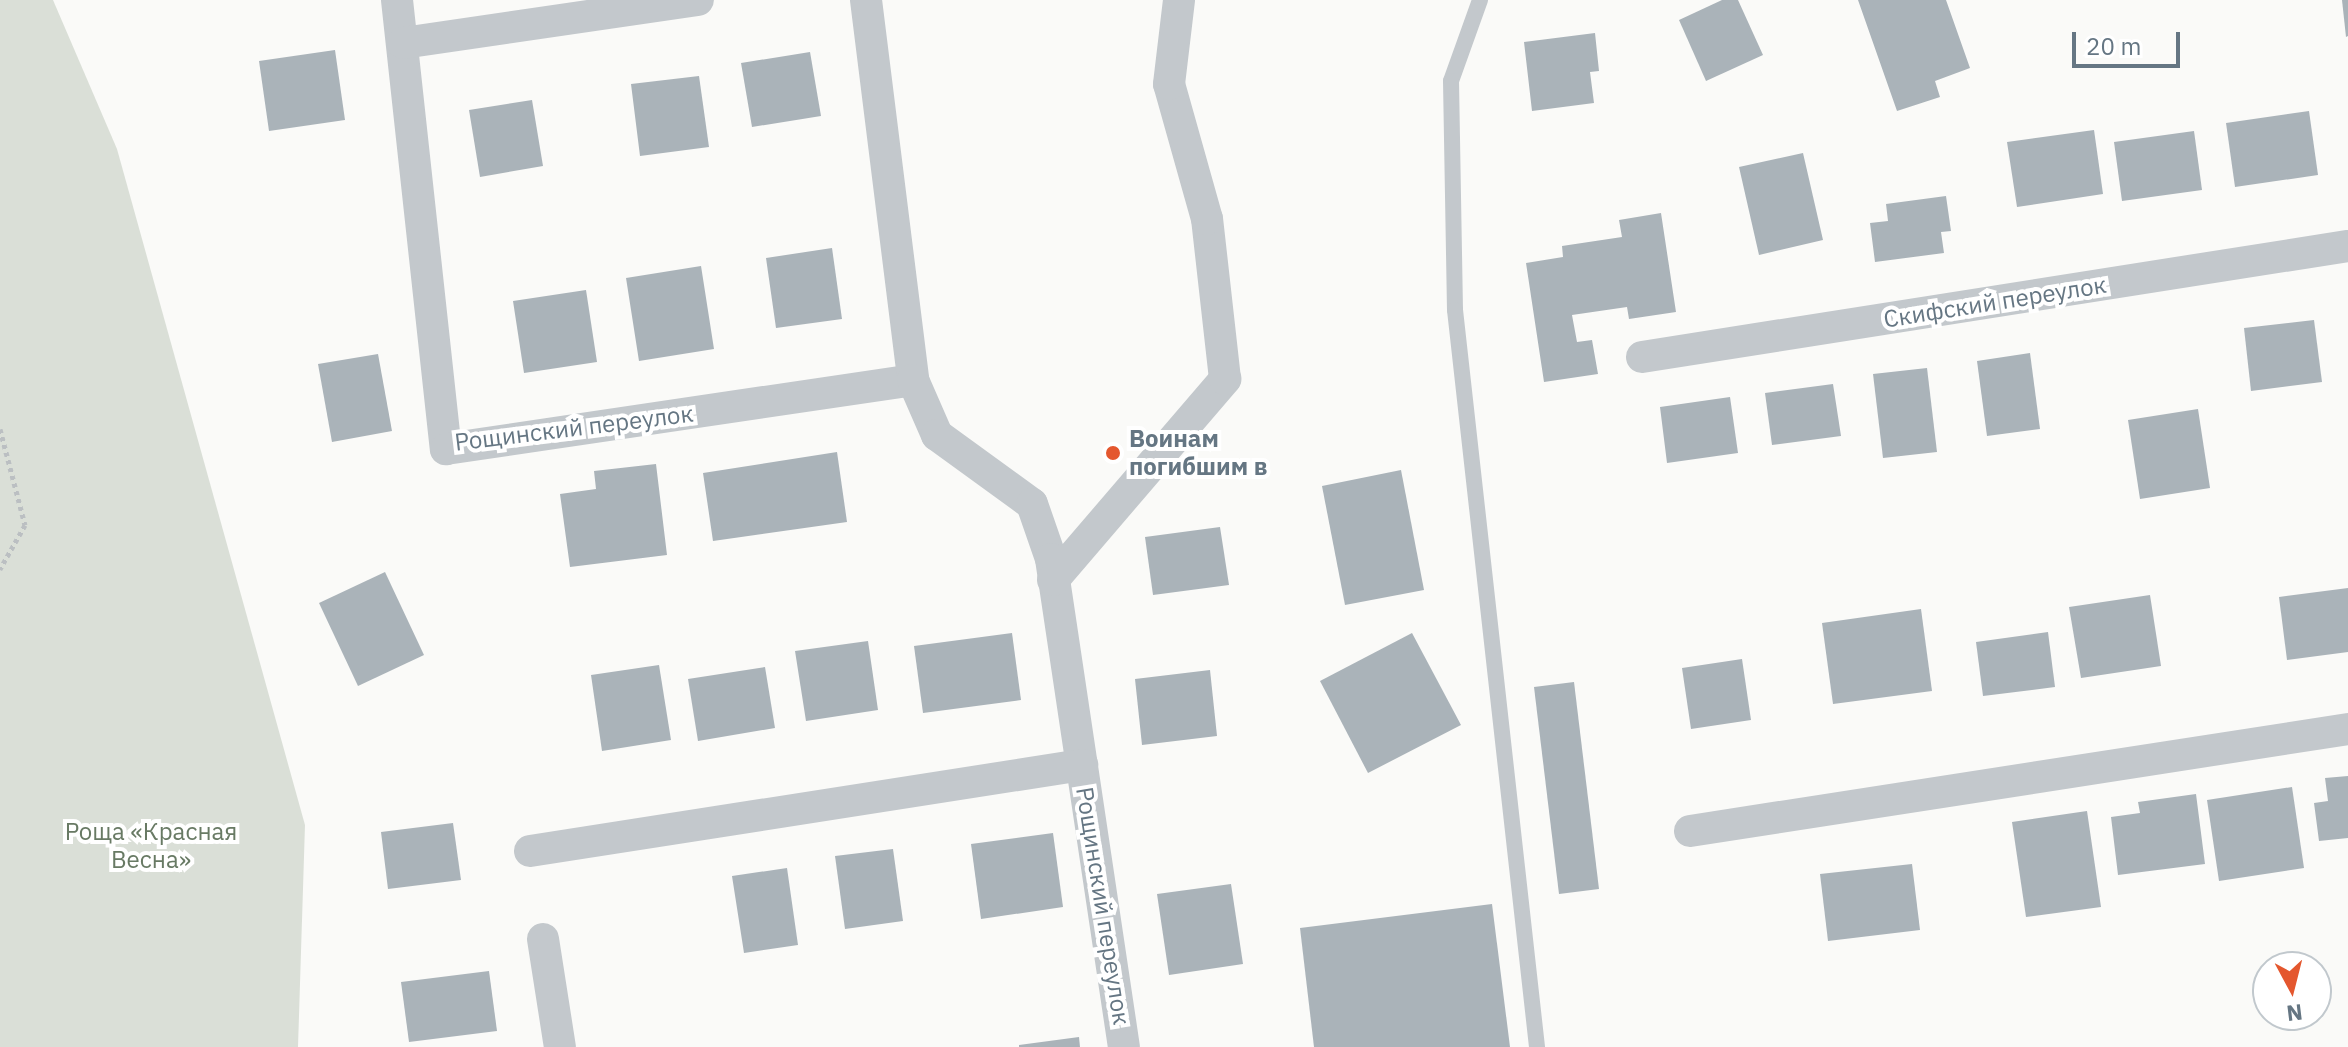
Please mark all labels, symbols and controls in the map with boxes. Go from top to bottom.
scale bar [2076,16,2184,66]
text: 20 m [2086,30,2141,62]
street label: Скифский переулок [1882,270,2108,334]
street label: Рощинский переулок [453,399,695,457]
place label: Воинам погибшим в [1129,425,1268,481]
marker: Воинам погибшим в [1104,444,1122,462]
street label: Рощинский переулок [1070,785,1136,1027]
park label: Роща «Красная Весна» [65,818,237,874]
north arrow [2252,951,2332,1031]
text: N [2285,998,2304,1029]

